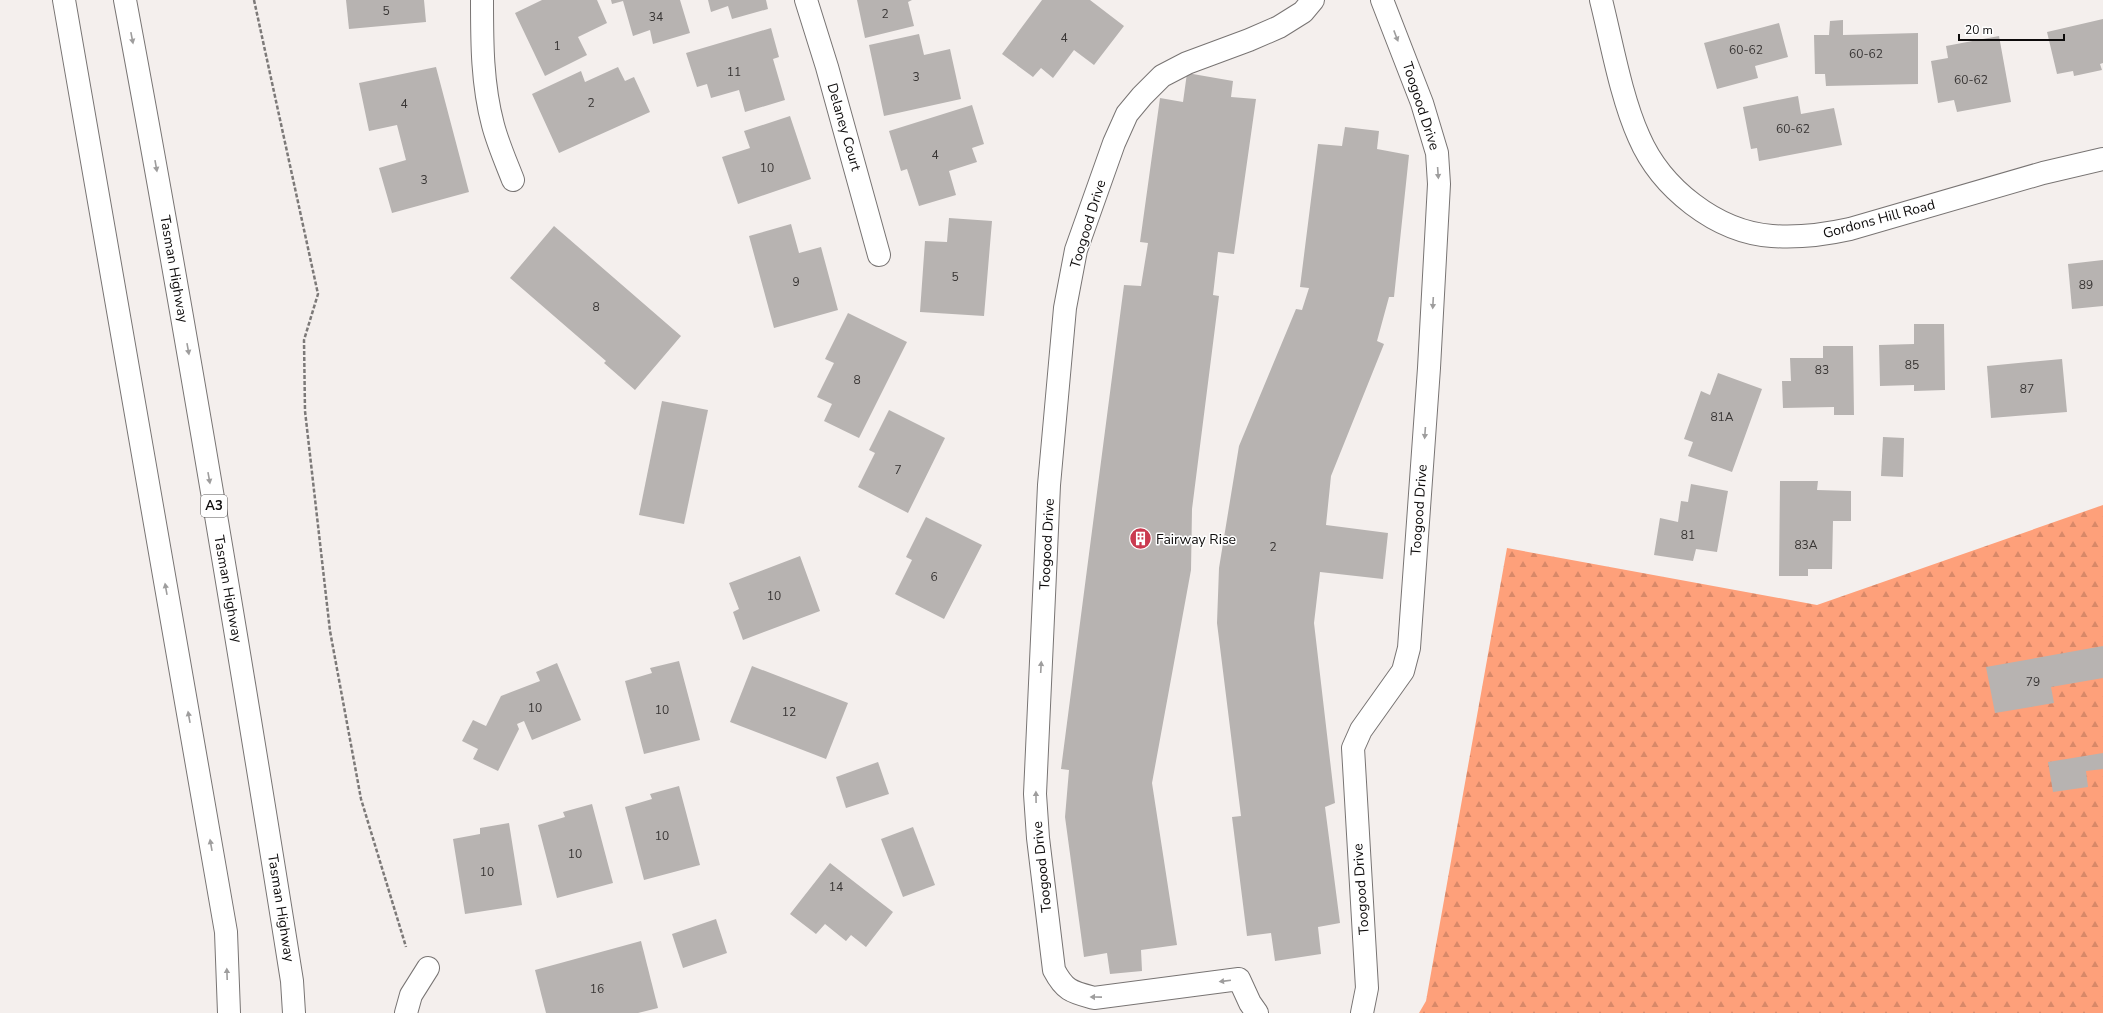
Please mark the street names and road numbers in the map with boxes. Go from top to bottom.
street label: Toogood Drive [1398,59,1444,153]
street label: Delaney Court [822,81,866,173]
street label: Toogood Drive [1066,177,1110,271]
street label: Gordons Hill Road [1821,195,1937,243]
street label: Tasman Highway [155,214,193,325]
street label: Toogood Drive [1406,464,1432,556]
road number: A3 [201,495,227,517]
street label: Toogood Drive [1035,498,1059,590]
street label: Tasman Highway [209,534,247,645]
street label: Toogood Drive [1028,820,1056,914]
street label: Toogood Drive [1348,843,1374,935]
street label: Tasman Highway [263,853,299,964]

